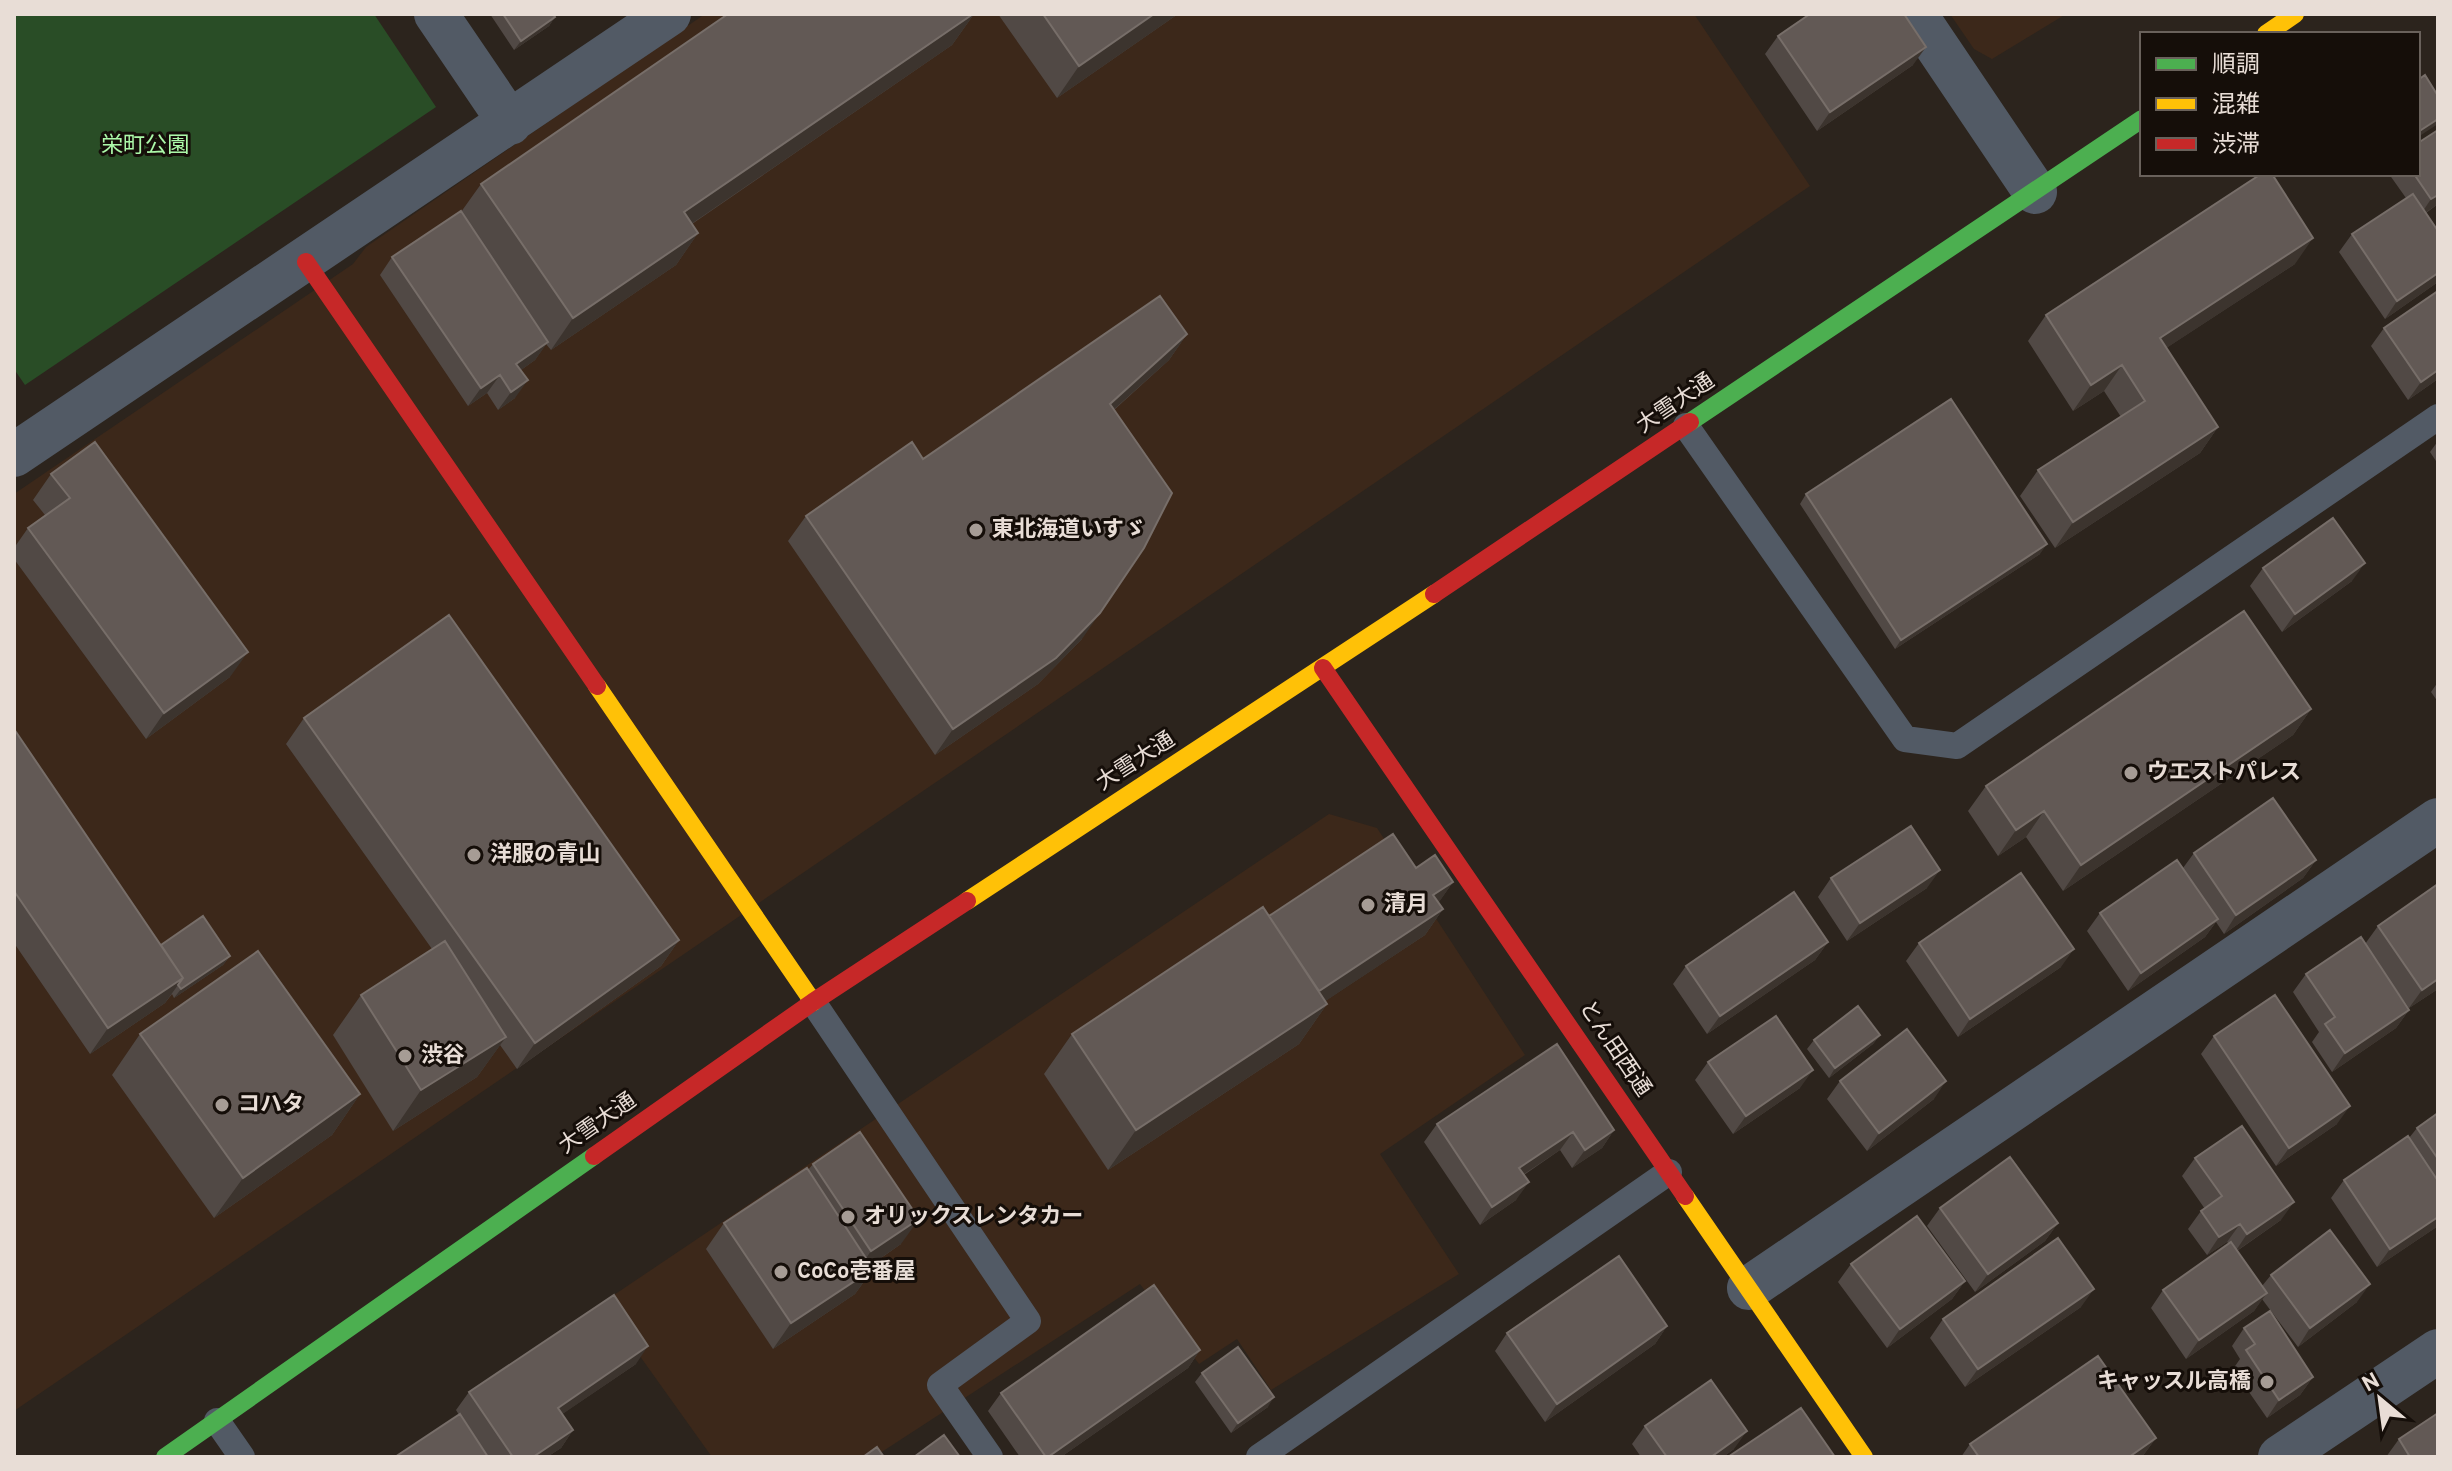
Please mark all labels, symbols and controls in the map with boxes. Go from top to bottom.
legend [2140,32,2420,176]
text: 順調 [2212,51,2260,81]
text: 混雑 [2212,91,2260,121]
text: 渋滞 [2212,131,2260,161]
park label: 栄町公園 [101,133,189,160]
street label: 大雪大通 [1632,368,1720,440]
place label: 東北海道いすゞ [992,517,1146,544]
marker: 東北海道いすゞ [967,521,985,539]
street label: 大雪大通 [1092,727,1180,797]
place label: ウエストパレス [2147,760,2301,787]
marker: ウエストパレス [2122,764,2140,782]
place label: 洋服の青山 [490,842,600,869]
marker: 洋服の青山 [465,846,483,864]
place label: 清月 [1384,892,1428,919]
marker: 清月 [1359,896,1377,914]
street label: とん田西通 [1572,996,1656,1102]
place label: 渋谷 [421,1043,465,1070]
marker: 渋谷 [396,1047,414,1065]
street label: 大雪大通 [554,1088,642,1160]
place label: コハタ [238,1092,304,1119]
marker: コハタ [213,1096,231,1114]
place label: オリックスレンタカー [864,1204,1083,1231]
marker: オリックスレンタカー [839,1208,857,1226]
place label: CoCo壱番屋 [797,1259,916,1286]
marker: CoCo壱番屋 [772,1263,790,1281]
north arrow [2340,1359,2420,1439]
text: N [2358,1368,2385,1399]
place label: キャッスル高橋 [2097,1369,2251,1396]
marker: キャッスル高橋 [2258,1373,2276,1391]

